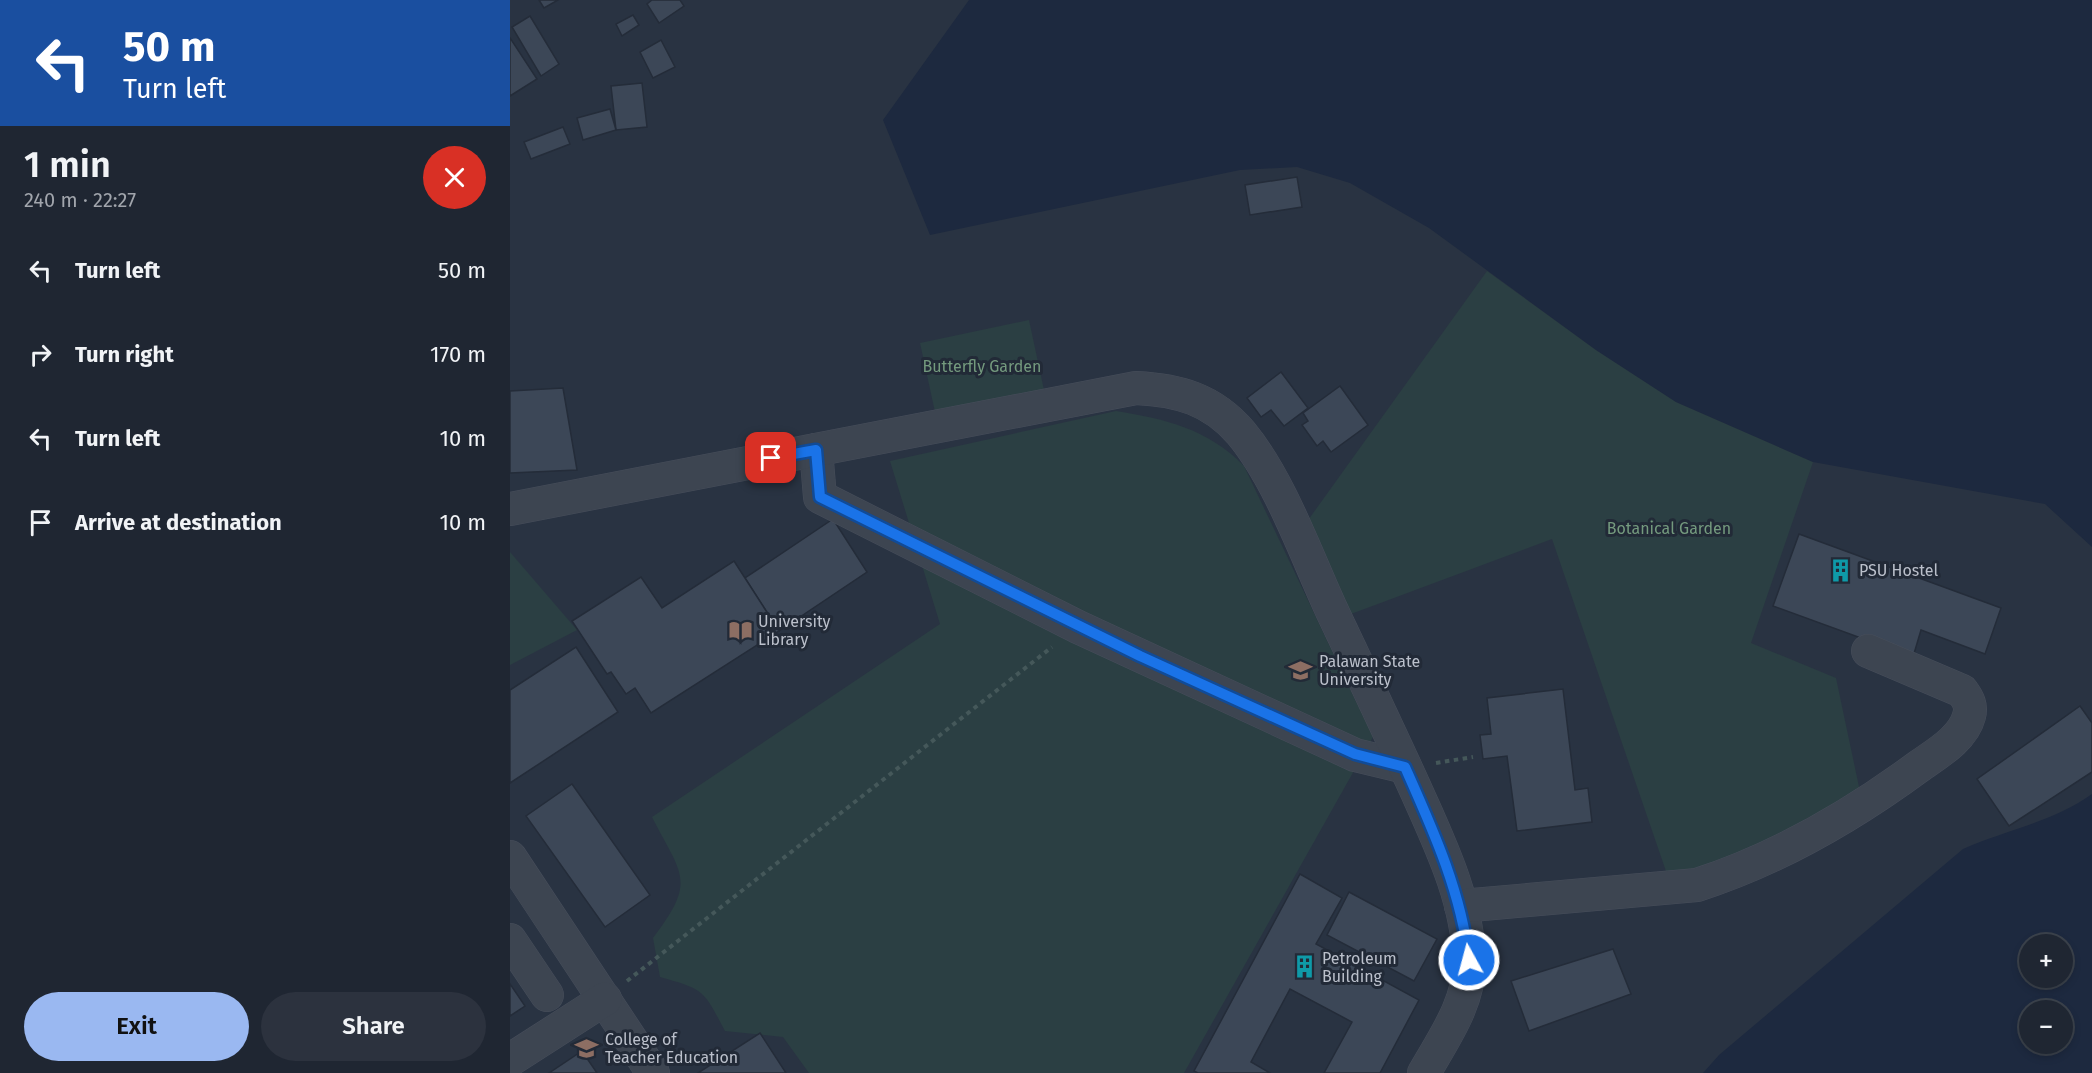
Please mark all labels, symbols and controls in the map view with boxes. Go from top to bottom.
text: 50 m [123,22,216,72]
icon: left [24,24,102,102]
text: Turn left [123,73,226,105]
text: 1 min [24,143,111,187]
button: close [423,146,486,209]
text: 240 m · 22:27 [24,188,136,212]
icon: left [24,254,57,287]
text: Turn left [75,257,160,284]
text: 50 m [438,257,486,284]
icon: right [24,338,57,371]
text: Turn right [75,341,174,368]
text: 170 m [430,341,486,368]
park label: Butterfly Garden [923,357,1041,376]
icon: left [24,422,57,455]
text: Turn left [75,425,160,452]
text: 10 m [440,425,486,452]
pin [745,432,796,483]
icon: arrive [754,441,787,474]
icon: arrive [24,506,57,539]
text: Arrive at destination [75,509,282,536]
text: 10 m [440,509,486,536]
park label: Botanical Garden [1607,519,1731,538]
building icon: PSU Hostel [1828,557,1854,583]
place label: PSU Hostel [1859,561,1938,580]
place label: University Library [758,612,831,649]
library icon: University Library [727,617,753,643]
place label: Palawan State University [1319,652,1420,689]
school or university icon: Palawan State University [1288,657,1314,683]
position arrow [1437,928,1501,992]
map controls [2019,934,2073,1054]
button: + [2019,934,2073,988]
place label: Petroleum Building [1322,949,1397,986]
building icon: Petroleum Building [1291,954,1317,980]
button: Exit [24,992,249,1061]
button: Share [261,992,486,1061]
button: − [2019,1000,2073,1054]
place label: College of Teacher Education [605,1030,738,1067]
school or university icon: College of Teacher Education [574,1035,600,1061]

